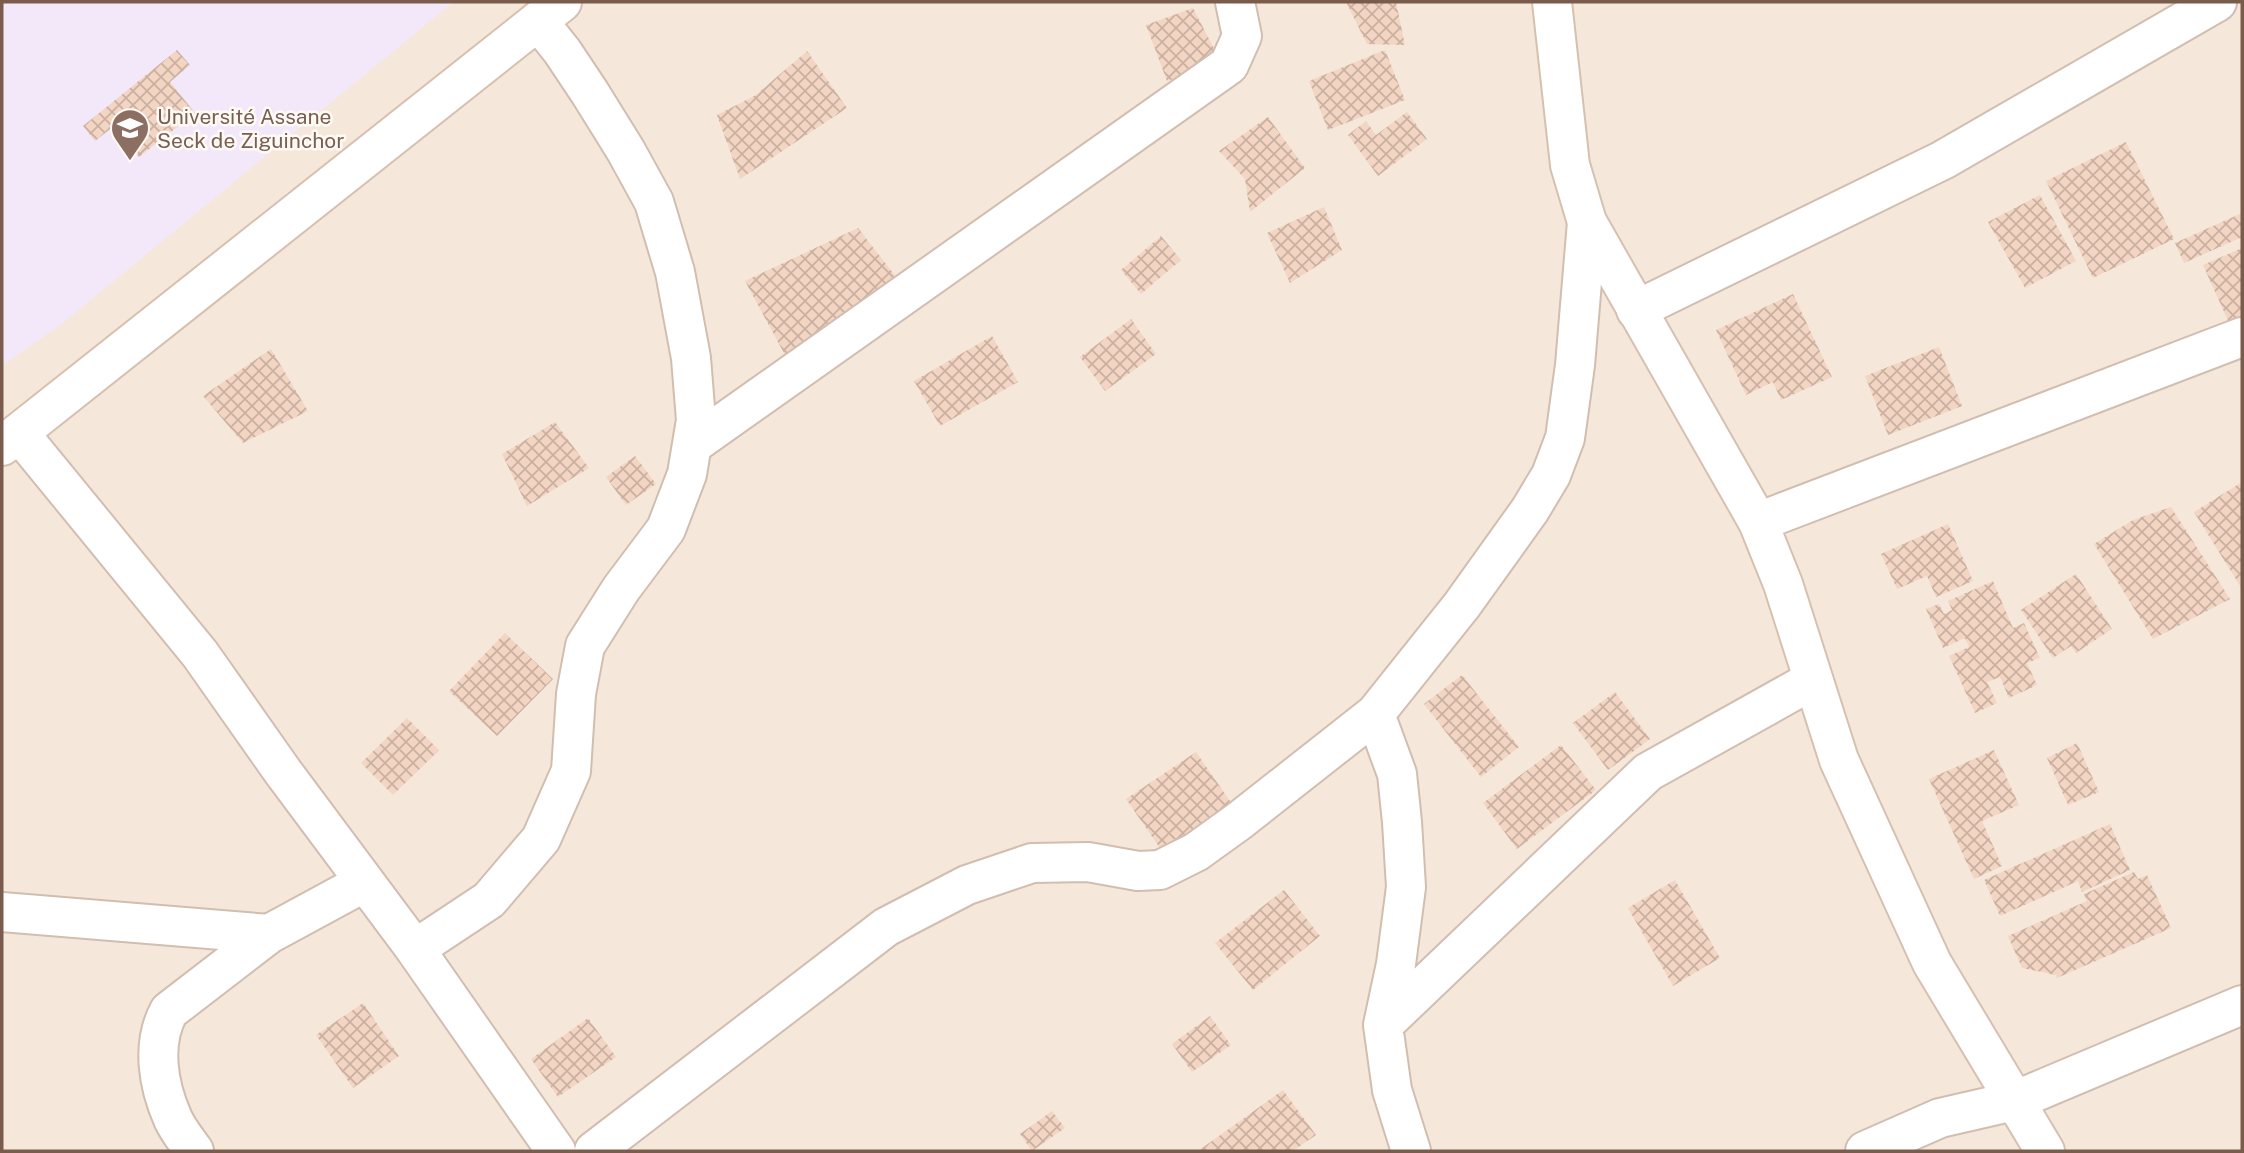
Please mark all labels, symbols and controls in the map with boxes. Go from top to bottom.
place label: Université Assane Seck de Ziguinchor [157,104,344,153]
school or university icon: Université Assane Seck de Ziguinchor [109,107,151,162]

